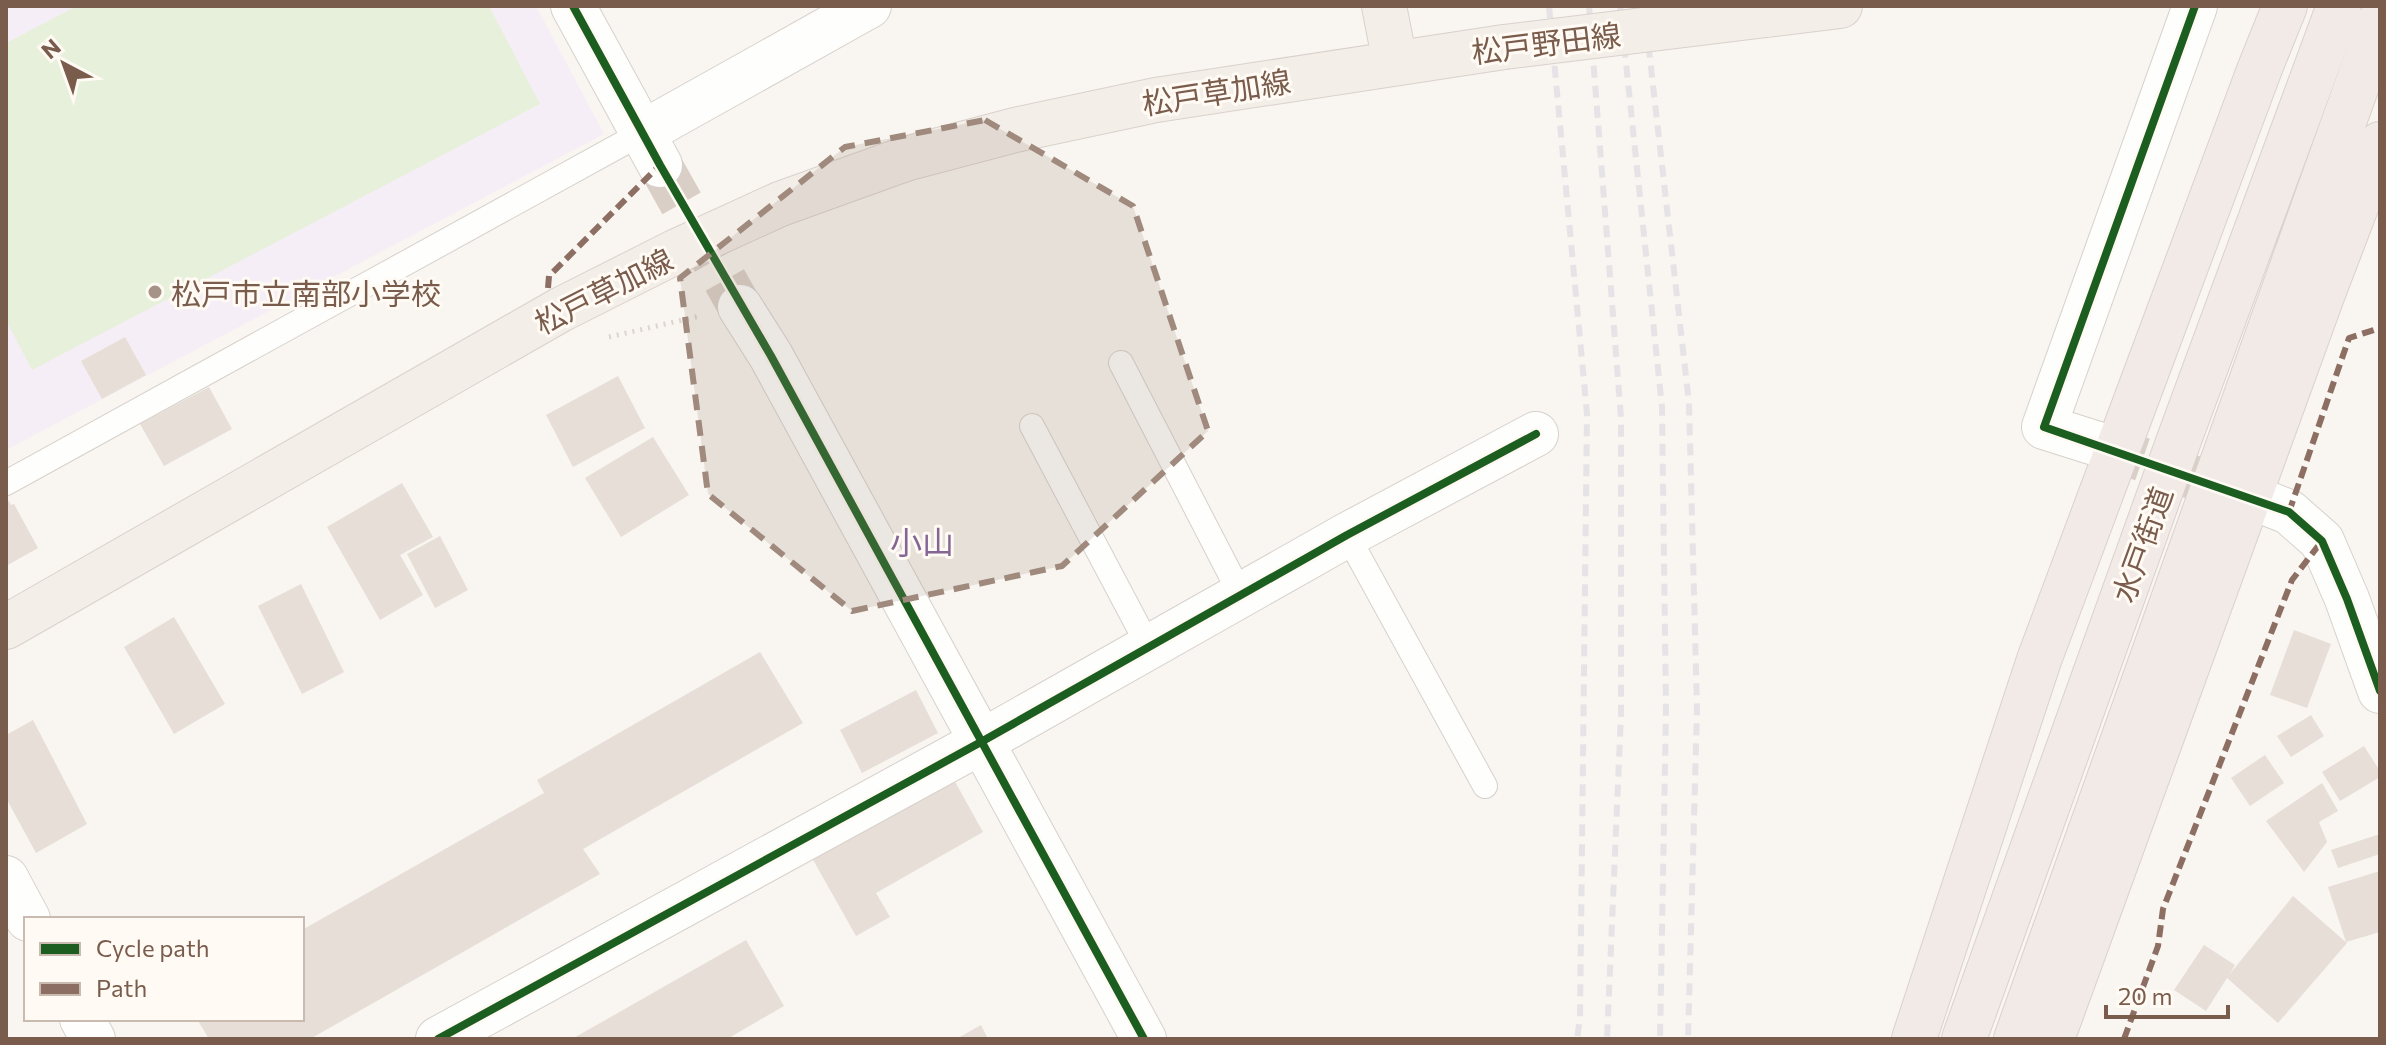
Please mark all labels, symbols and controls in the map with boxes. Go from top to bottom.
street label: 松戸野田線 [1469,14,1623,70]
north arrow [24,24,104,104]
text: N [35,33,66,64]
street label: 松戸草加線 [1139,61,1293,121]
street label: 松戸草加線 [528,239,678,341]
place label: 松戸市立南部小学校 [171,274,441,311]
marker: 松戸市立南部小学校 [146,283,164,301]
street label: 水戸街道 [2103,481,2179,607]
district label: 小山 [890,521,954,561]
legend [24,917,304,1021]
text: Cycle path [96,933,210,962]
scale bar [2106,969,2228,1019]
text: Path [96,973,147,1002]
text: 20 m [2118,981,2172,1010]

